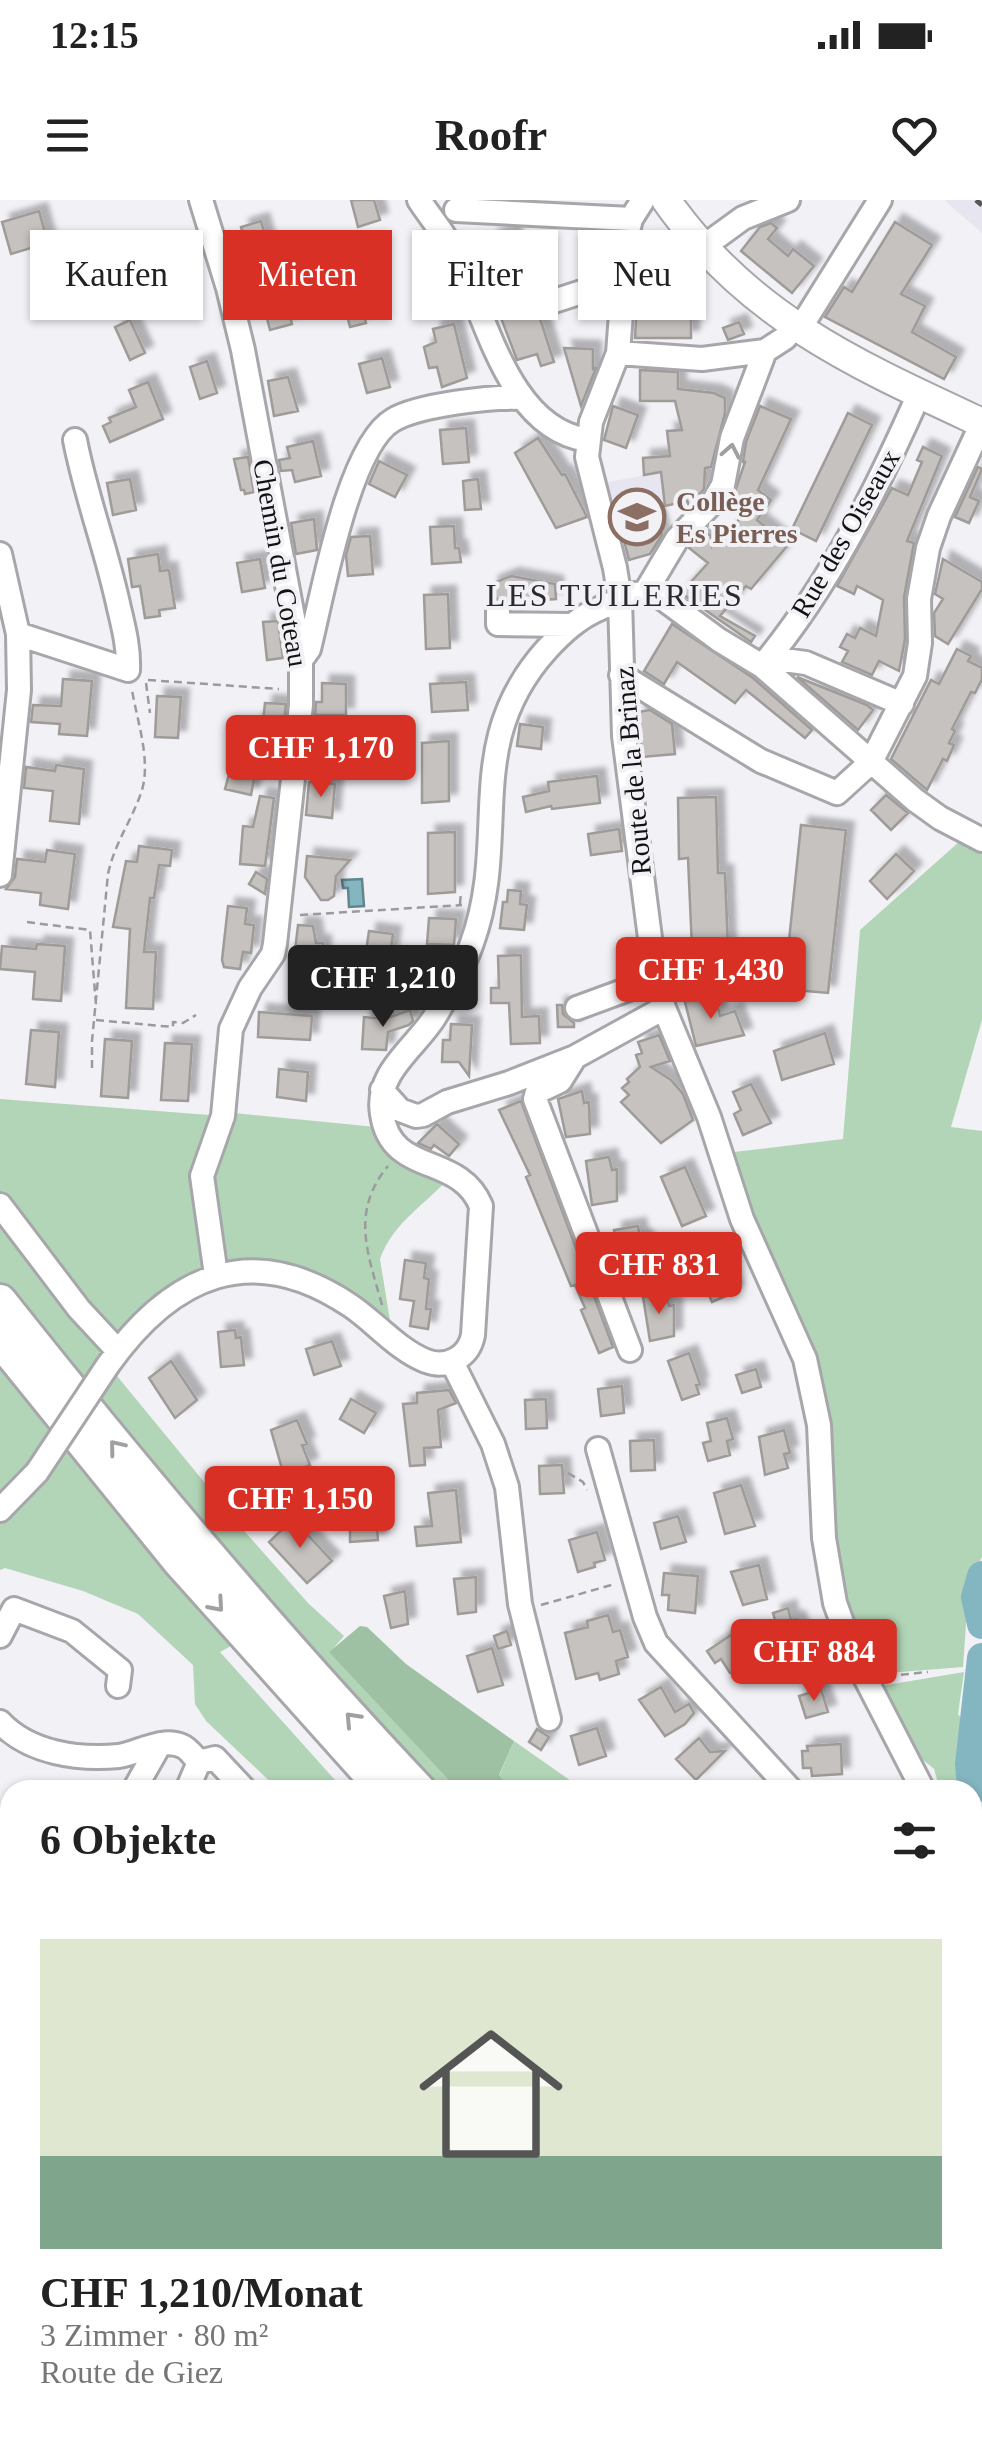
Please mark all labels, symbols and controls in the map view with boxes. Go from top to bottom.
text: 12:15 [50,14,139,56]
icon: menu [40,108,95,163]
icon: heart [887,108,942,163]
text: Roofr [435,110,547,160]
chip: Kaufen [30,230,203,320]
chip: Mieten [223,230,392,320]
chip: Filter [412,230,558,320]
chip: Neu [578,230,706,320]
one-way arrow [719,443,740,460]
street label: Rue des Oiseaux [785,444,906,622]
street label: Chemin du Coteau [247,457,314,669]
place label: Collège Es Pierres [676,486,798,549]
school or university icon: Collège Es Pierres [607,487,667,547]
district label: LES TUILERIES [486,577,744,613]
street label: Route de la Brinaz [608,665,657,876]
pin: CHF 1,170 [207,715,435,800]
text: CHF 1,170 [248,729,394,765]
pin: CHF 1,430 [597,937,825,1022]
pin: CHF 1,210 [269,945,497,1030]
text: CHF 1,430 [638,951,784,987]
text: CHF 1,210 [310,959,456,995]
pin: CHF 831 [567,1232,751,1317]
text: CHF 831 [598,1246,720,1282]
one-way arrow [110,1440,128,1458]
pin: CHF 1,150 [186,1466,414,1551]
text: CHF 1,150 [227,1480,373,1516]
one-way arrow [206,1593,224,1612]
pin: CHF 884 [722,1619,906,1704]
text: CHF 884 [753,1633,875,1669]
one-way arrow [346,1712,364,1731]
icon: filters [887,1813,942,1868]
text: 6 Objekte [40,1817,216,1863]
icon: home [401,2004,581,2184]
text: CHF 1,210/Monat [40,2270,363,2316]
text: 3 Zimmer · 80 m² [40,2317,268,2353]
text: Route de Giez [40,2354,223,2390]

